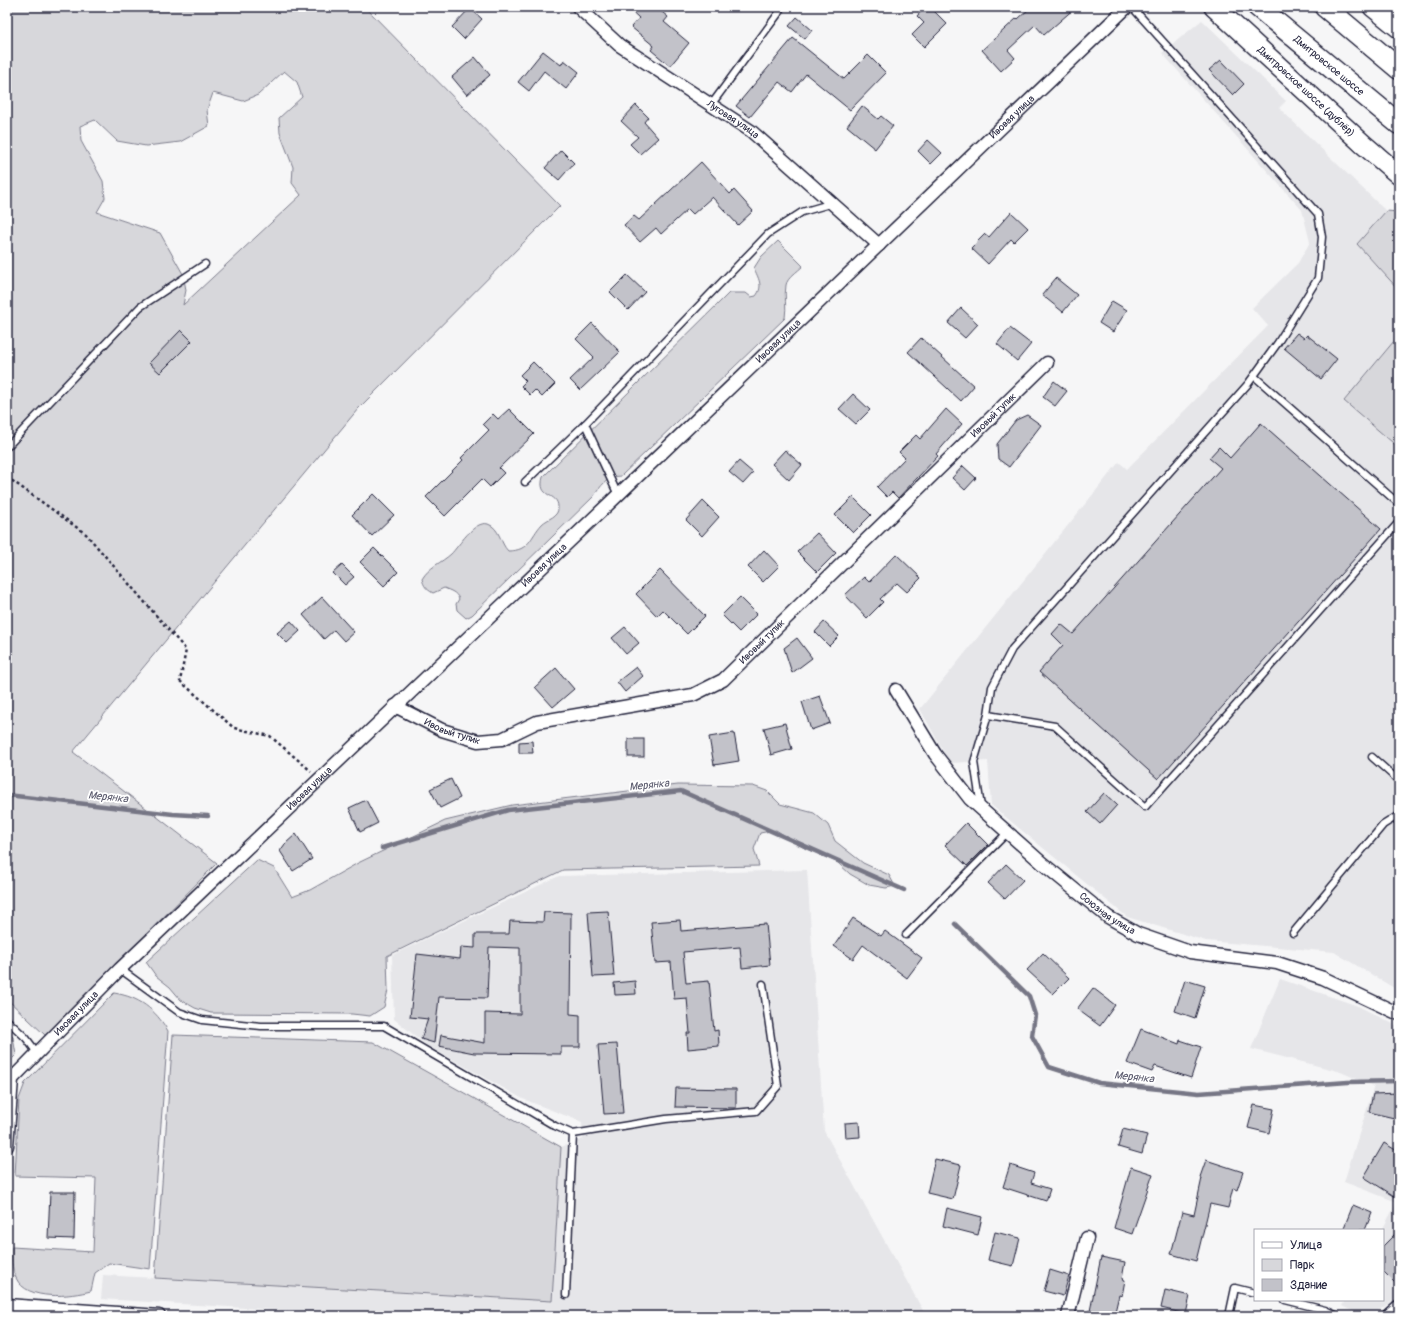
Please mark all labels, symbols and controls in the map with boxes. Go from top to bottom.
street label: Дмитровское шоссе [1291,33,1366,98]
street label: Дмитровское шоссе (дублёр) [1254,43,1357,139]
street label: Ивовая улица [987,92,1038,141]
street label: Луговая улица [704,97,762,142]
street label: Ивовая улица [753,317,804,365]
street label: Ивовый тупик [969,390,1019,440]
street label: Ивовая улица [519,541,570,589]
street label: Ивовый тупик [737,617,787,667]
street label: Ивовый тупик [422,716,482,747]
street label: Ивовая улица [285,764,335,813]
water label: Мерянка [628,776,670,794]
water label: Мерянка [87,788,129,806]
street label: Союзная улица [1077,890,1138,937]
street label: Ивовая улица [52,988,101,1038]
water label: Мерянка [1113,1068,1155,1086]
legend [1254,1229,1384,1301]
text: Улица [1290,1238,1322,1253]
text: Парк [1290,1258,1315,1273]
text: Здание [1290,1278,1327,1293]

